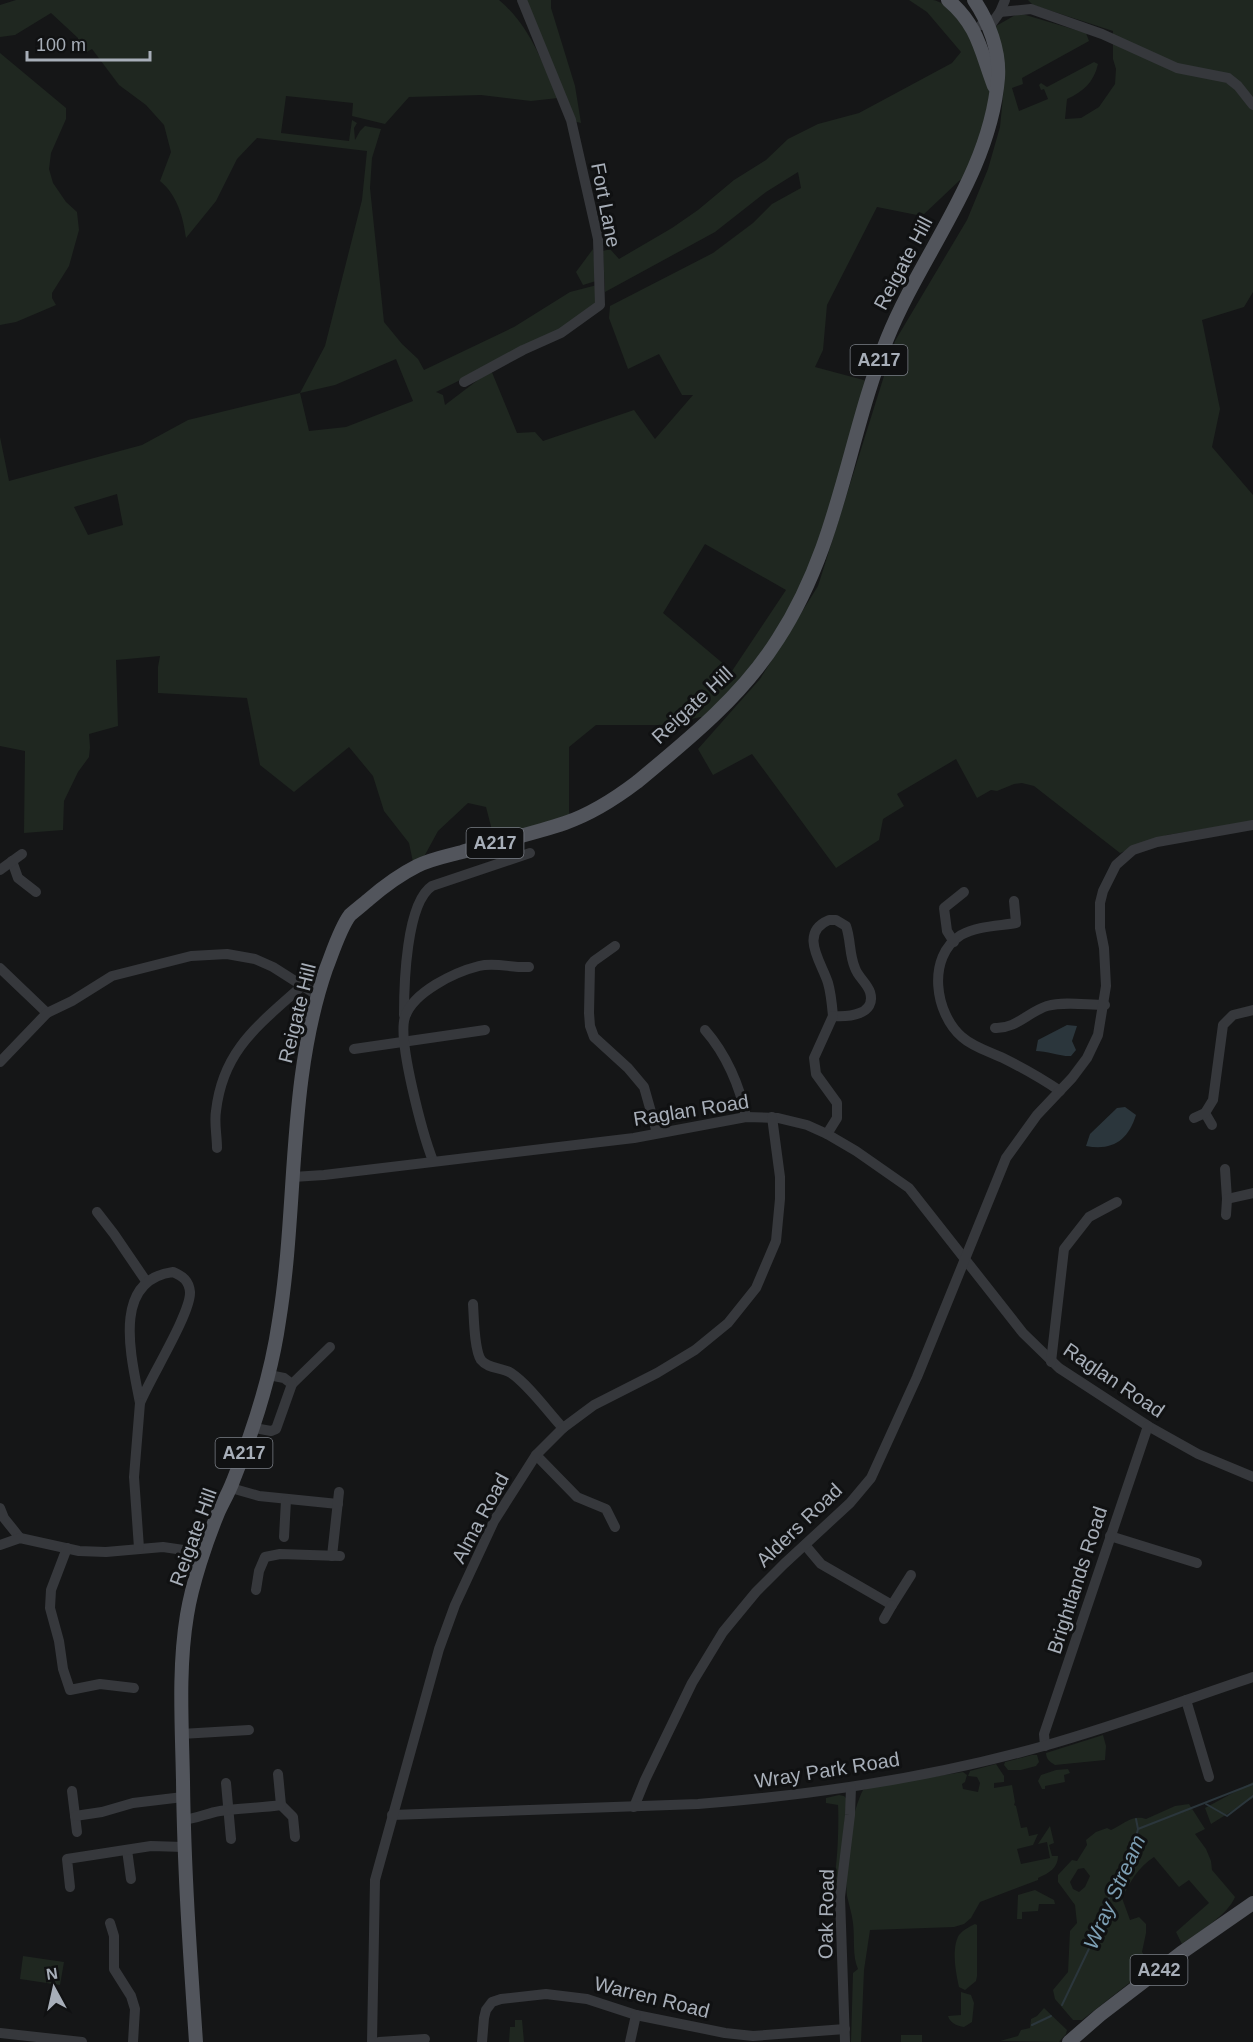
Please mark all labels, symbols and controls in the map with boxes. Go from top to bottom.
scale bar [27,24,150,62]
text: 100 m [36,35,86,55]
street label: Fort Lane [587,161,625,249]
street label: Reigate Hill [869,213,937,313]
road number: A217 [850,345,908,375]
street label: Reigate Hill [647,662,737,748]
road number: A217 [466,828,524,858]
street label: Reigate Hill [274,961,320,1065]
street label: Raglan Road [632,1090,750,1130]
street label: Raglan Road [1059,1338,1169,1422]
road number: A217 [216,1438,272,1468]
street label: Alma Road [447,1469,513,1567]
street label: Alders Road [752,1479,846,1571]
street label: Reigate Hill [165,1485,221,1589]
street label: Brightlands Road [1043,1504,1111,1656]
street label: Wray Park Road [753,1748,901,1792]
water label: Wray Stream [1079,1831,1149,1953]
street label: Oak Road [814,1869,838,1959]
road number: A242 [1130,1955,1188,1985]
north arrow [24,1958,84,2018]
text: N [45,1964,59,1983]
street label: Warren Road [592,1972,712,2022]

